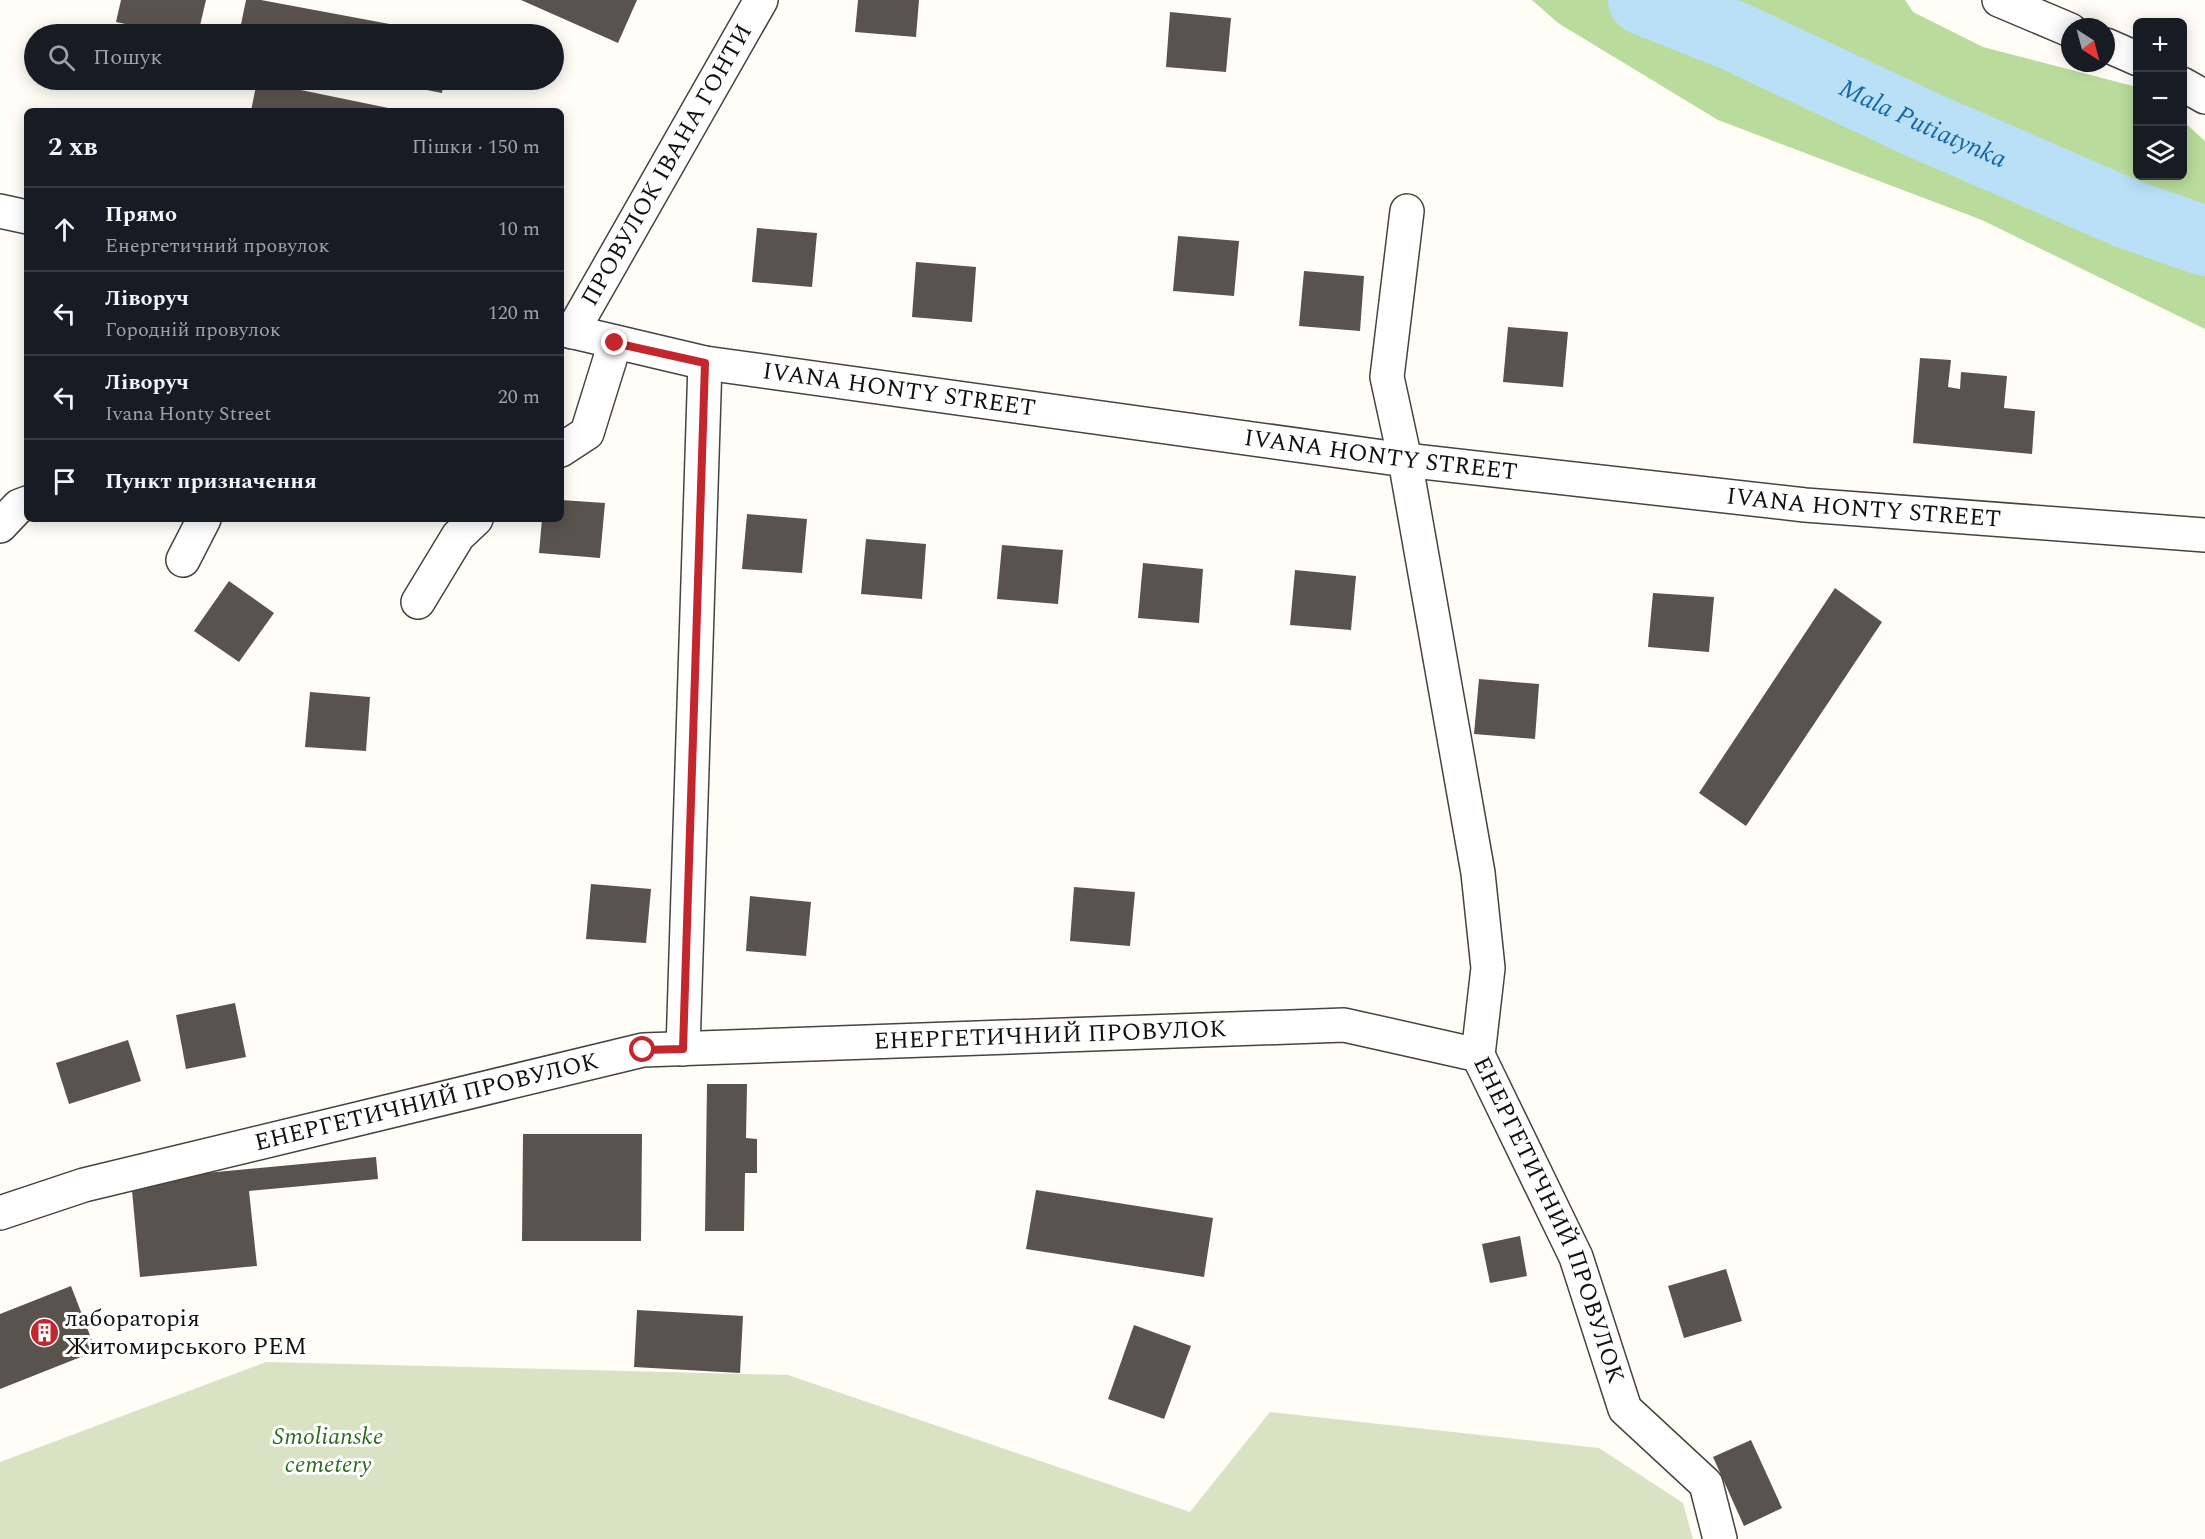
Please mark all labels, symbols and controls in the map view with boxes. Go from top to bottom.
street label: ПРОВУЛОК ІВАНА ГОНТИ [572,17,762,313]
north arrow [2061,18,2115,72]
map controls [2133,18,2187,180]
button: + [2133,18,2187,72]
search box [24,24,564,90]
icon: search [45,41,78,74]
text: Пошук [93,41,163,74]
water label: Mala Putiatynka [1832,68,2013,179]
button: − [2133,72,2187,126]
button: layers [2133,126,2187,180]
text: 2 хв [48,127,98,167]
text: Пішки · 150 m [412,132,540,162]
text: Прямо [105,198,177,231]
icon: ahead [48,213,81,246]
text: 10 m [498,214,540,244]
text: Енергетичний провулок [105,231,330,261]
text: Ліворуч [105,282,189,315]
icon: left [48,297,81,330]
text: 120 m [488,298,540,328]
text: Городній провулок [105,315,281,345]
route end [601,329,627,355]
street label: IVANA HONTY STREET [760,353,1038,427]
text: Ліворуч [105,366,189,399]
icon: left [48,381,81,414]
text: 20 m [498,382,540,412]
text: Ivana Honty Street [105,399,271,429]
street label: IVANA HONTY STREET [1242,420,1519,491]
icon: arrive [48,465,81,498]
text: Пункт призначення [105,465,317,498]
street label: IVANA HONTY STREET [1725,478,2002,538]
street label: ЕНЕРГЕТИЧНИЙ ПРОВУЛОК [873,1011,1227,1060]
route start [629,1036,655,1062]
street label: ЕНЕРГЕТИЧНИЙ ПРОВУЛОК [251,1043,602,1161]
street label: ЕНЕРГЕТИЧНИЙ ПРОВУЛОК [1463,1050,1634,1388]
place label: лабораторія Житомирського РЕМ [65,1301,307,1365]
building icon: лабораторія Житомирського РЕМ [28,1317,60,1349]
park label: Smolianske cemetery [273,1419,383,1483]

